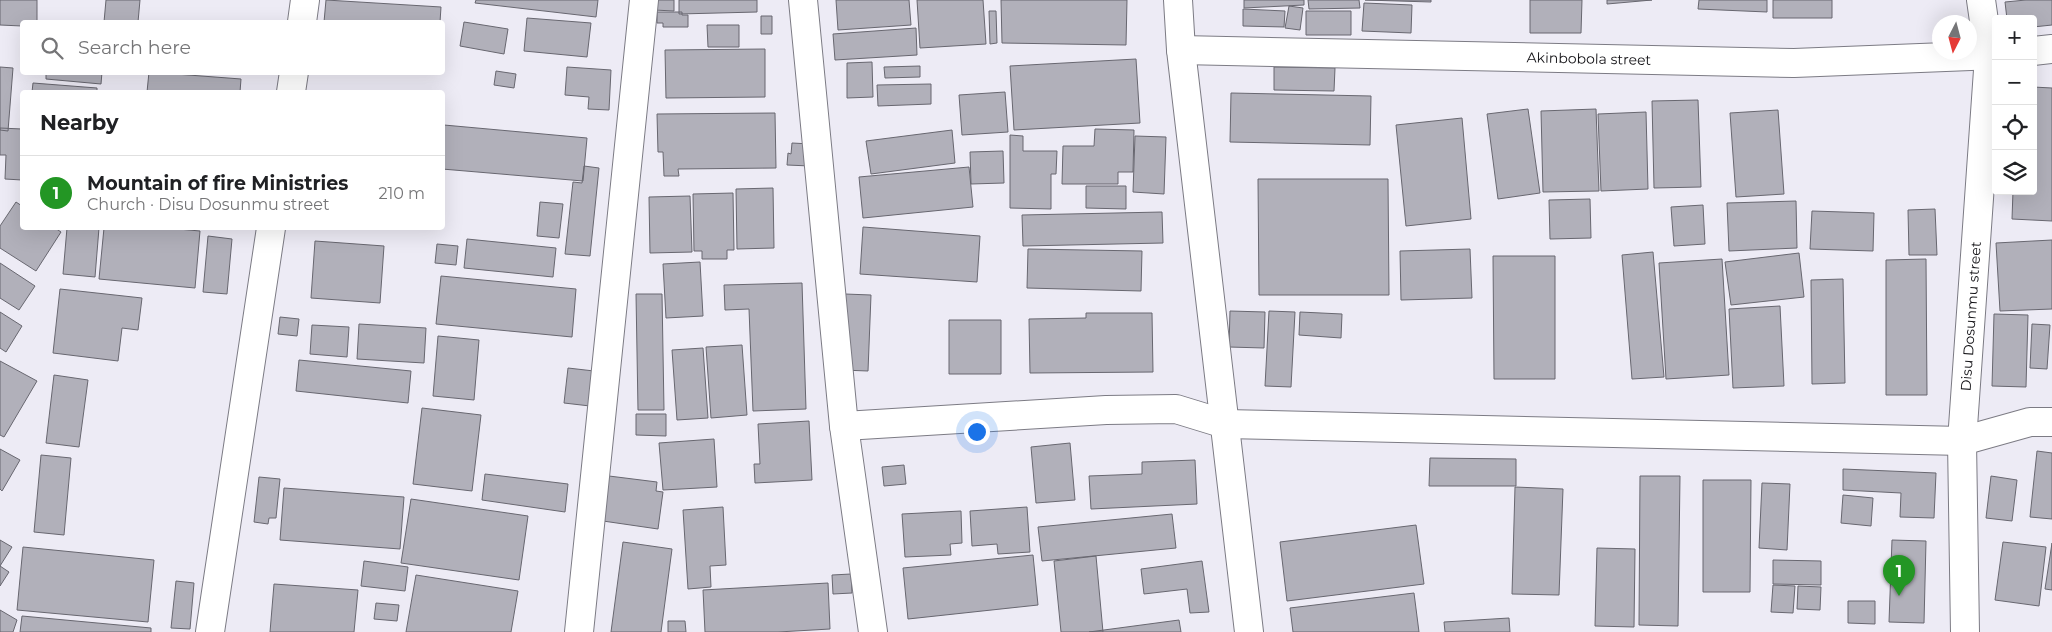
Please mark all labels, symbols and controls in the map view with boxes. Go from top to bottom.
north arrow [1932,15,1977,60]
map controls [1992,15,2037,195]
button: + [1992,15,2037,60]
search box [20,20,445,75]
icon: search [38,34,66,62]
text: Search here [78,36,191,59]
street label: Akinbobola street [1526,48,1652,69]
button: − [1992,60,2037,105]
button: locate [1992,105,2037,150]
text: Nearby [40,110,119,135]
button: layers [1992,150,2037,195]
text: Mountain of fire Ministries [87,172,348,195]
text: 1 [53,184,59,203]
text: 210 m [378,184,425,203]
text: Church · Disu Dosunmu street [87,195,329,214]
street label: Disu Dosunmu street [1957,241,1985,392]
your location [964,419,990,445]
pin: 1 [1883,555,1915,596]

